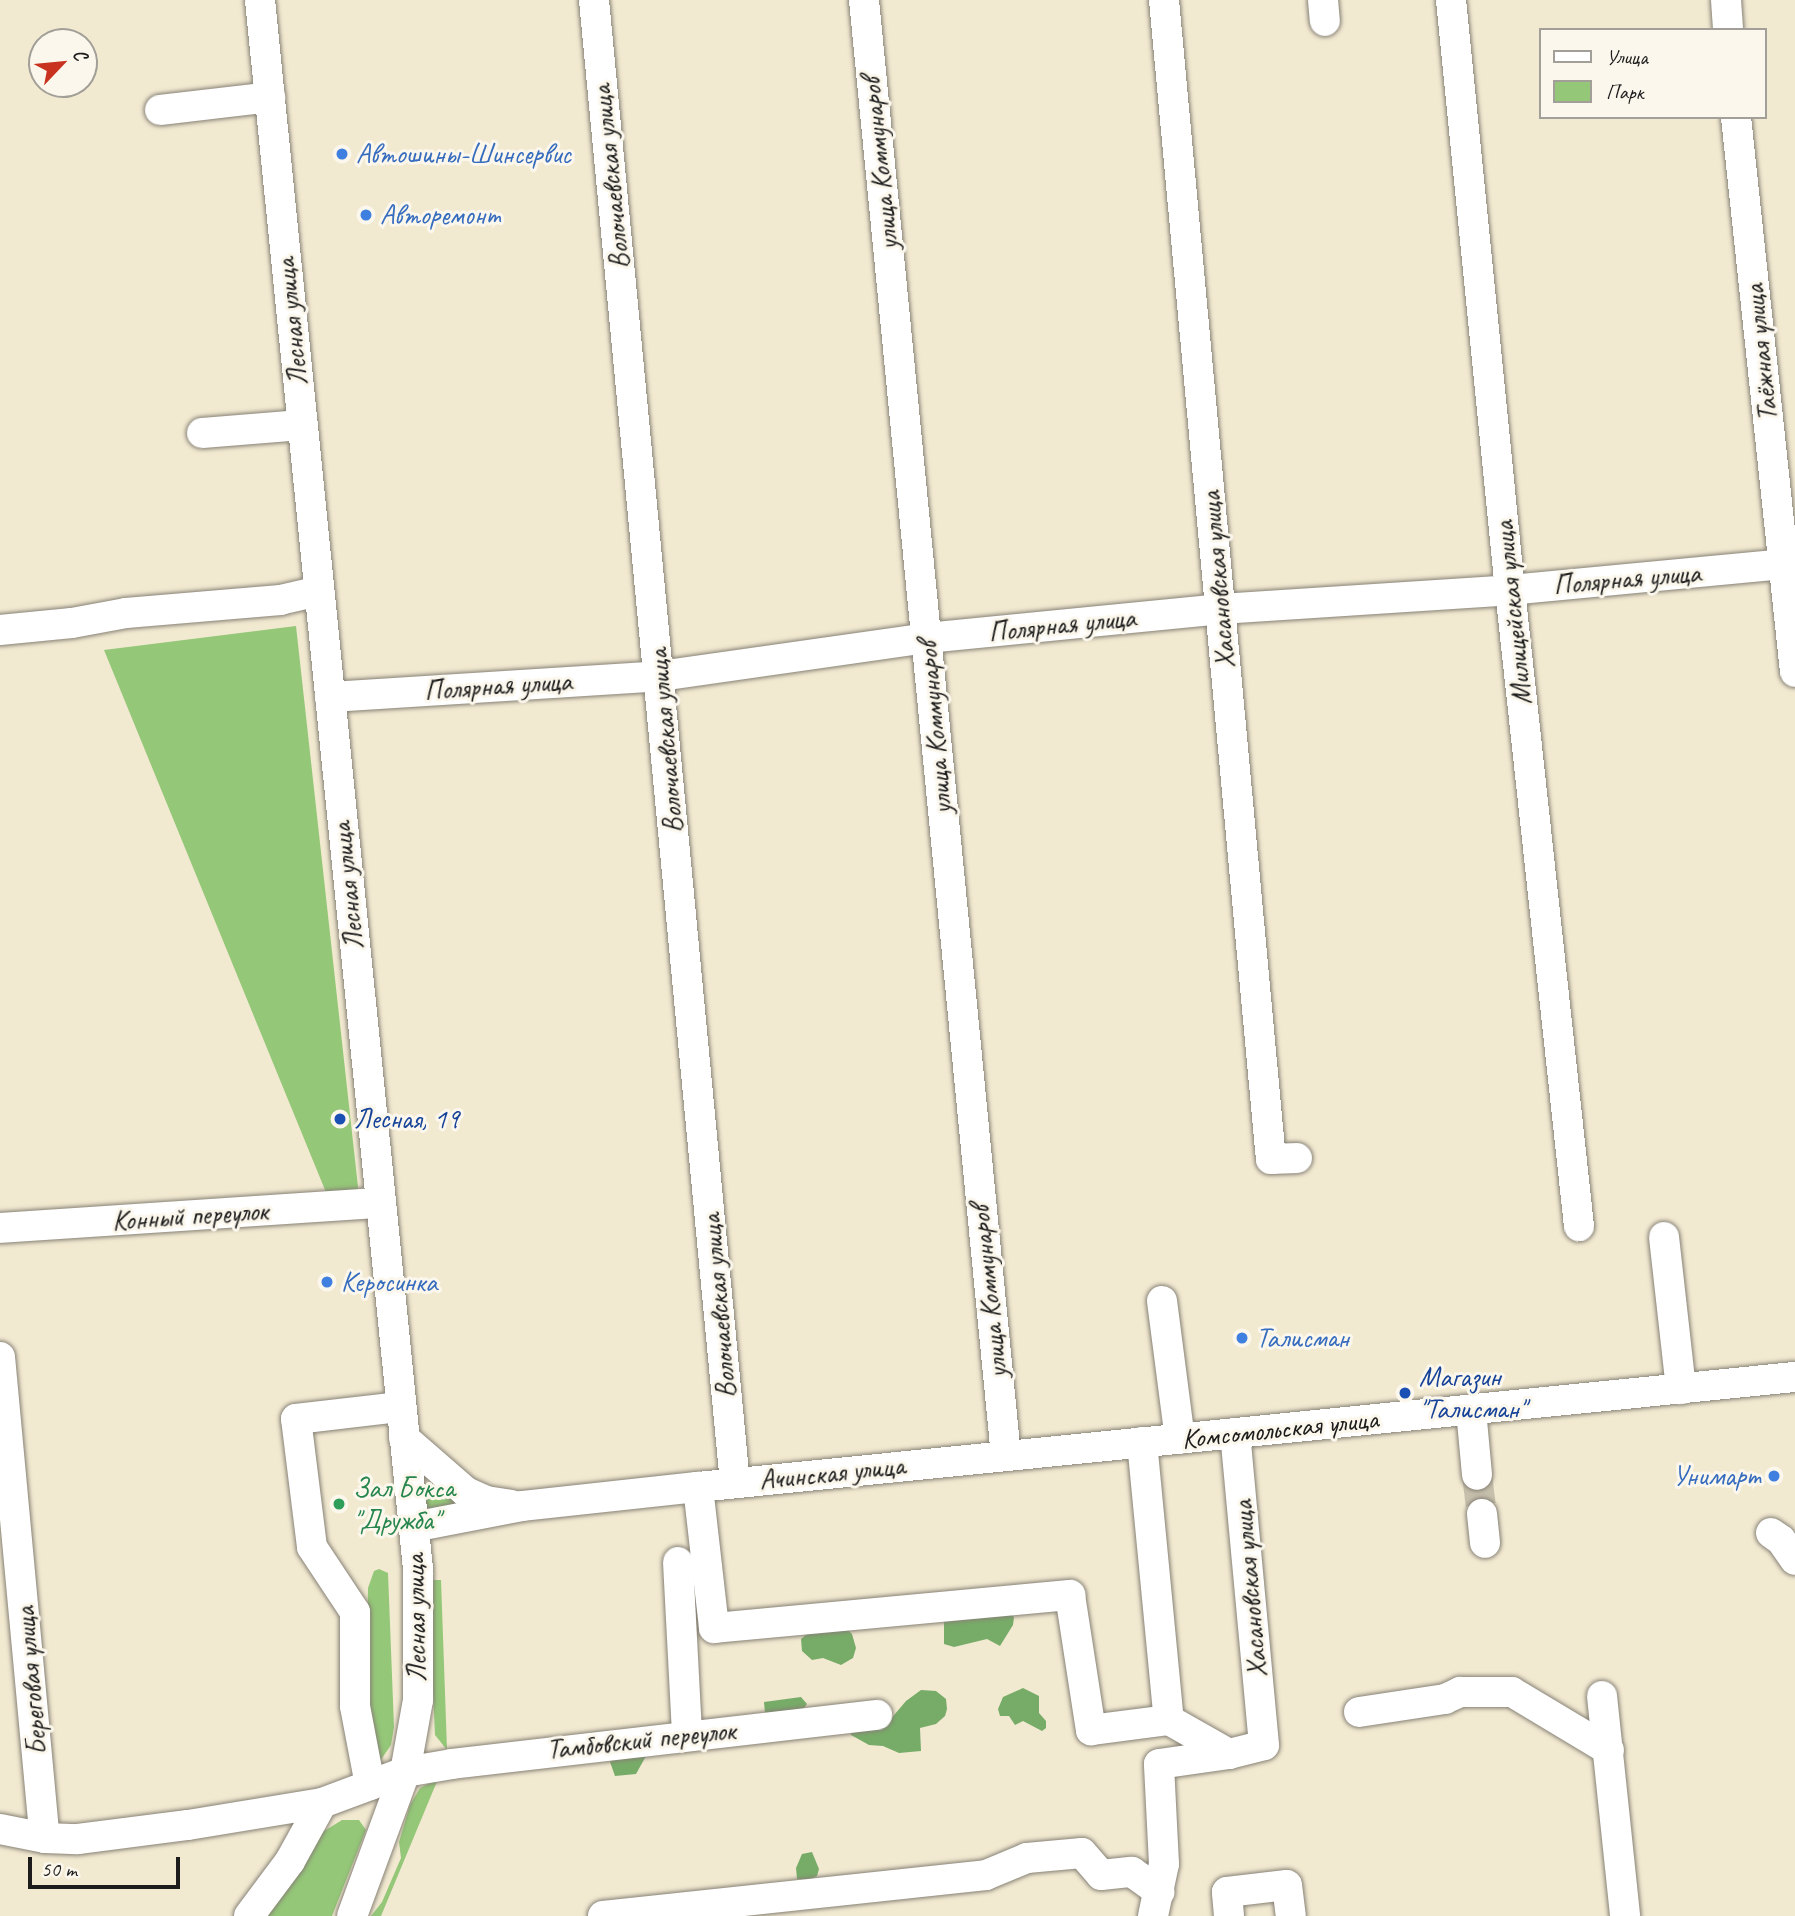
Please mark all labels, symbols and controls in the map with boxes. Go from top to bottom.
north arrow [28,28,98,98]
legend [1540,28,1767,119]
text: Улица [1606,44,1648,70]
text: С [67,45,93,64]
street label: улица Коммунаров [854,75,906,253]
text: Парк [1606,79,1643,105]
street label: Волочаевская улица [585,83,637,271]
place label: Автошины-Шинсервис [356,137,571,171]
marker: Автошины-Шинсервис [334,146,350,162]
place label: Авторемонт [380,198,501,232]
marker: Авторемонт [358,207,374,223]
street label: Лесная улица [269,257,315,387]
street label: Таёжная улица [1737,282,1785,424]
street label: Хасановская улица [1193,489,1243,671]
street label: Милицейская улица [1487,518,1539,708]
street label: Полярная улица [1551,556,1703,602]
street label: Полярная улица [986,600,1138,650]
street label: улица Коммунаров [911,639,959,817]
street label: Волочаевская улица [641,648,691,834]
street label: Полярная улица [422,664,574,708]
street label: Лесная улица [325,821,371,951]
place label: Лесная, 19 [354,1102,459,1136]
marker: Лесная, 19 [332,1111,348,1127]
street label: Конный переулок [111,1194,269,1238]
street label: улица Коммунаров [963,1203,1015,1381]
street label: Волочаевская улица [694,1213,744,1399]
place label: Керосинка [341,1265,437,1299]
marker: Керосинка [319,1274,335,1290]
place label: Талисман [1256,1321,1349,1355]
marker: Талисман [1234,1330,1250,1346]
place label: Магазин "Талисман" [1419,1360,1525,1426]
marker: Магазин "Талисман" [1397,1385,1413,1401]
street label: Комсомольская улица [1179,1402,1381,1456]
street label: Ачинская улица [757,1449,907,1497]
place label: Унимарт [1673,1459,1760,1493]
marker: Унимарт [1766,1468,1782,1484]
place label: Зал Бокса "Дружба" [353,1471,453,1537]
marker: Зал Бокса "Дружба" [331,1496,347,1512]
street label: Хасановская улица [1225,1498,1275,1680]
street label: Лесная улица [398,1554,434,1682]
street label: Береговая улица [8,1604,54,1758]
street label: Тамбовский переулок [545,1713,737,1767]
scale bar [32,1842,184,1886]
text: 50 m [41,1856,77,1882]

